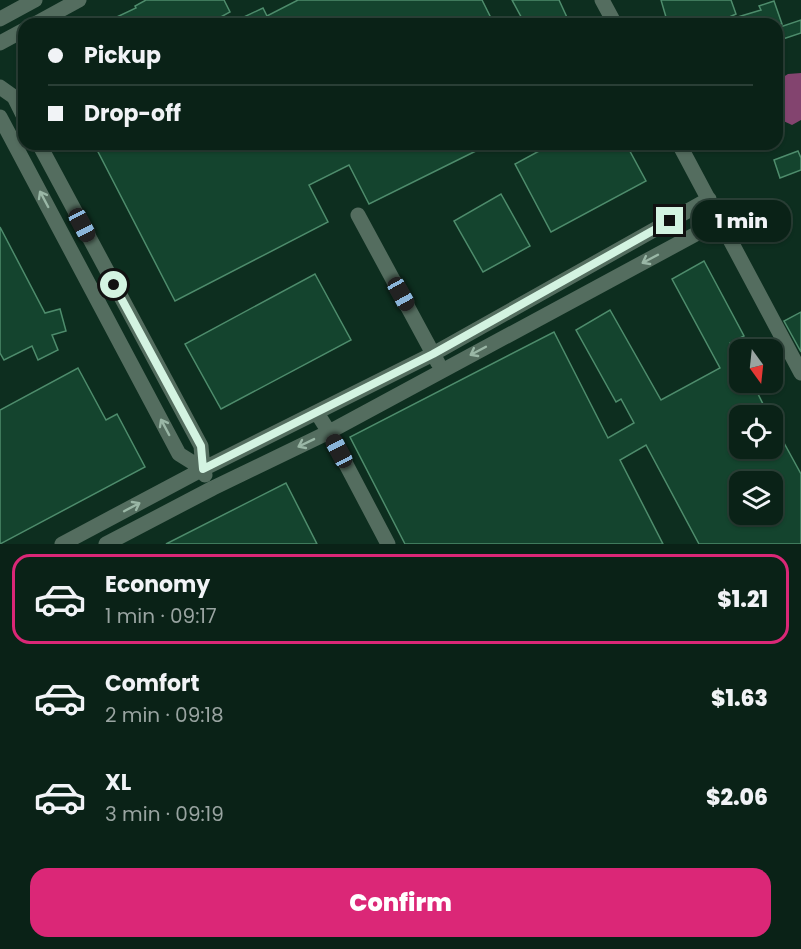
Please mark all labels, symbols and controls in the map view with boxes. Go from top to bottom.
text: Pickup [84,40,161,71]
text: Drop-off [84,98,181,129]
one-way arrow [38,191,49,209]
callout: 1 min [691,200,790,242]
car [66,205,98,245]
route end [656,207,683,234]
text: 1 min [715,207,768,235]
one-way arrow [642,253,659,265]
route start [100,271,127,298]
car [384,274,418,314]
north arrow [729,339,783,393]
map controls [729,339,783,525]
one-way arrow [470,346,488,357]
button: locate [729,405,783,459]
one-way arrow [159,419,170,437]
car [323,431,355,471]
one-way arrow [298,438,316,449]
button: layers [729,471,783,525]
one-way arrow [123,501,140,513]
text: Economy [105,569,210,600]
icon: car [33,572,87,626]
text: $1.21 [717,584,768,615]
text: 1 min · 09:17 [105,602,217,630]
text: Comfort [105,668,199,699]
icon: car [33,671,87,725]
text: $1.63 [711,683,768,714]
text: 2 min · 09:18 [105,701,224,729]
text: XL [105,767,131,798]
icon: car [33,770,87,824]
text: $2.06 [706,782,768,813]
text: 3 min · 09:19 [105,800,224,828]
button: Confirm [30,868,771,937]

